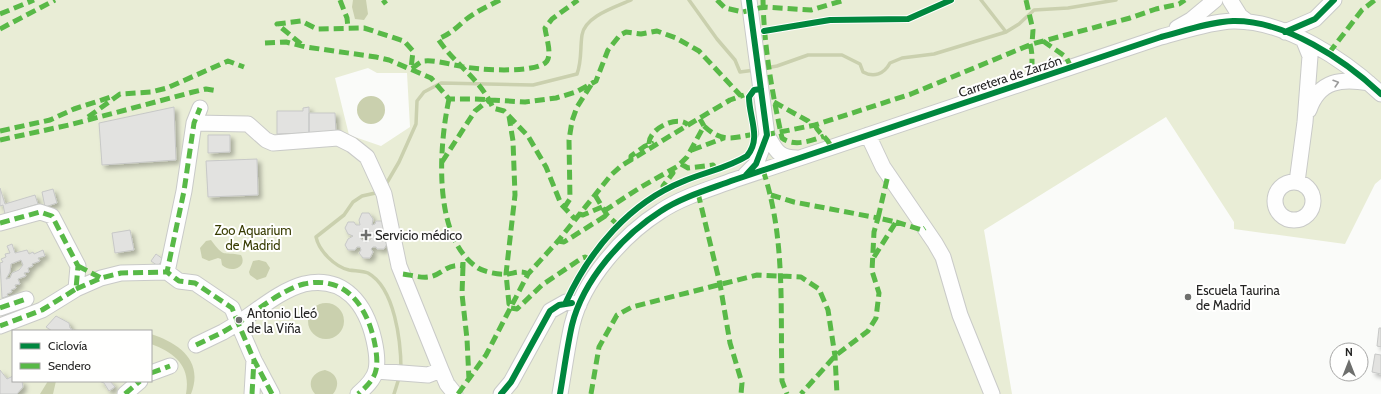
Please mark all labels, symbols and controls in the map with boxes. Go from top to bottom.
street label: Carretera de Zarzón [956,52,1064,100]
one-way arrow [1332,79,1339,88]
park label: Zoo Aquarium de Madrid [214,222,292,253]
place label: Servicio médico [375,227,462,243]
marker: Servicio médico [360,229,372,241]
place label: Escuela Taurina de Madrid [1196,282,1280,313]
marker: Escuela Taurina de Madrid [1183,292,1193,302]
place label: Antonio Lleó de la Viña [247,305,317,336]
marker: Antonio Lleó de la Viña [234,315,244,325]
legend [12,330,152,382]
text: Ciclovía [48,338,87,353]
north arrow [1329,342,1369,382]
text: N [1345,345,1353,359]
text: Sendero [48,358,91,373]

